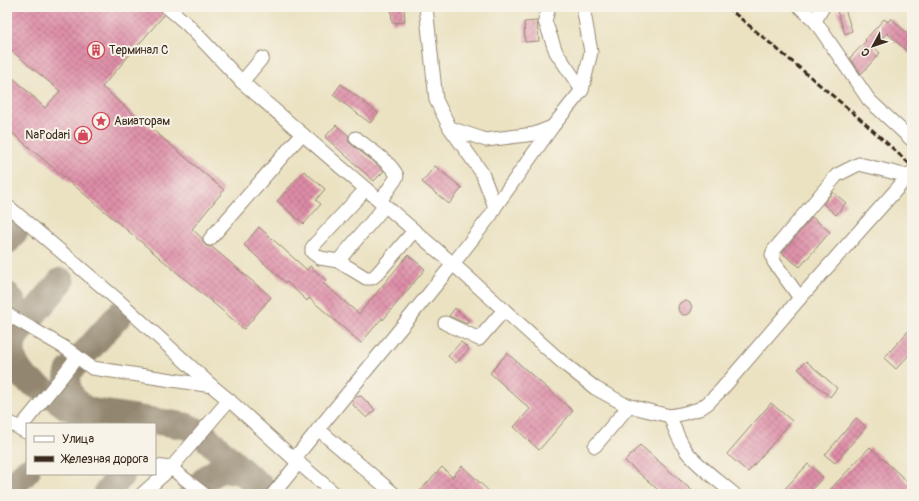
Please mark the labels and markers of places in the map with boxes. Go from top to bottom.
building icon: Терминал С [86,40,106,60]
place label: Терминал С [109,43,168,58]
place icon: Авиаторам [91,111,111,131]
place label: Авиаторам [114,114,170,129]
shop icon: NaPodari [73,125,93,145]
place label: NaPodari [25,128,70,143]

